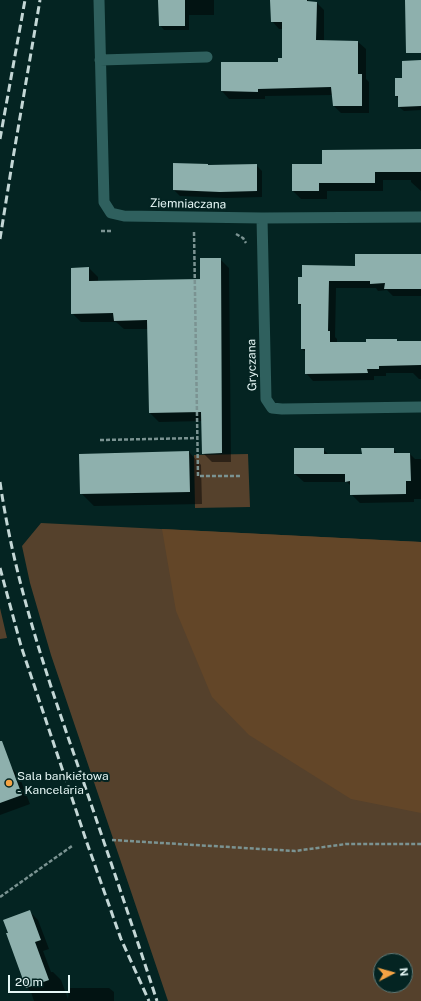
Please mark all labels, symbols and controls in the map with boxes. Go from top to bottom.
street label: Ziemniaczana [150,196,226,212]
street label: Gryczana [244,339,260,391]
place label: Sala bankietowa - Kancelaria [17,769,109,797]
marker: Sala bankietowa - Kancelaria [4,778,14,788]
north arrow [373,953,413,993]
scale bar [10,967,72,993]
text: N [398,967,410,977]
text: 20 m [15,975,43,989]

